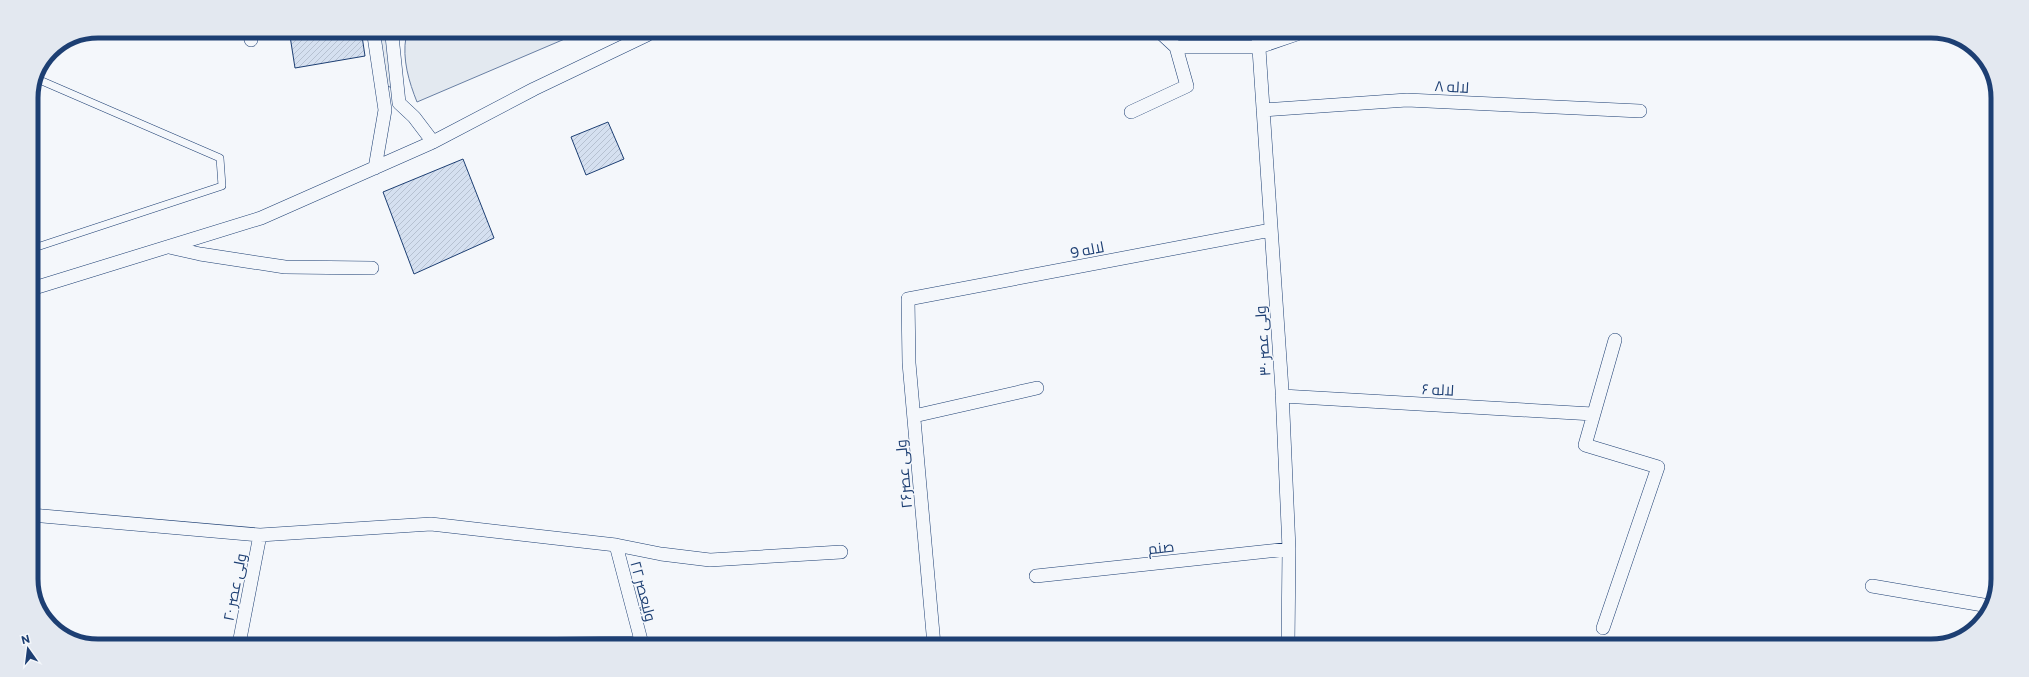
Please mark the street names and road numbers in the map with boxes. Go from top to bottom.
street label: لاله ۸ [1434,76,1470,96]
street label: لاله 9 [1068,237,1106,261]
street label: ولی عصر ۳۰ [1251,305,1275,377]
street label: لاله ۶ [1421,379,1455,399]
street label: ولی عصر۲۶ [891,439,917,509]
street label: صنم [1147,537,1175,559]
street label: ولی عصر ۲۰ [219,552,251,623]
street label: ولیعصر ۲۲ [626,559,661,623]

